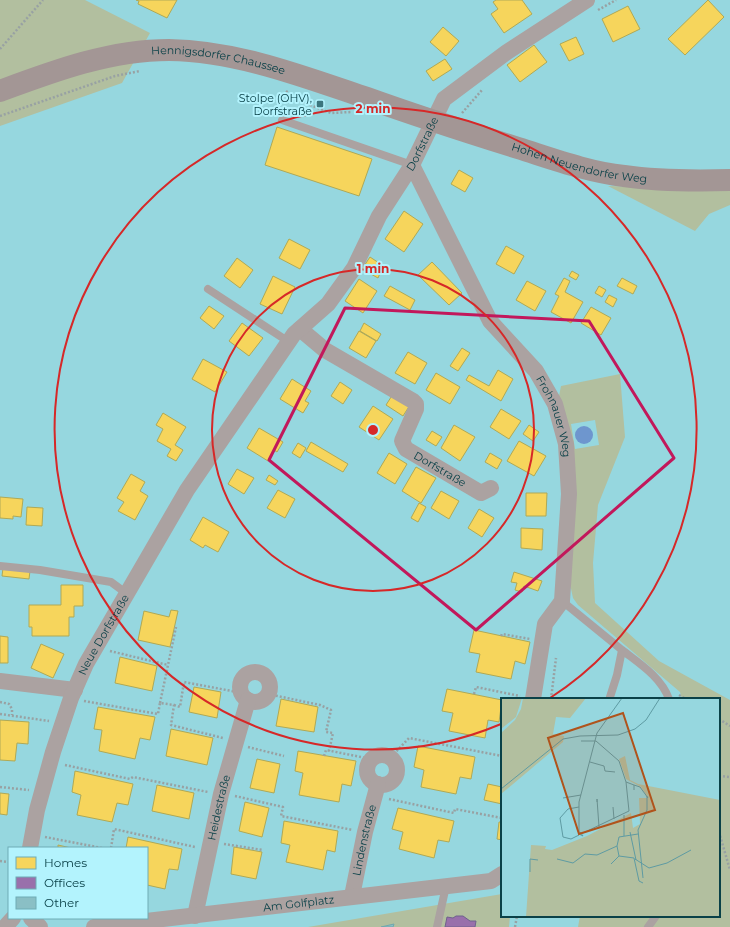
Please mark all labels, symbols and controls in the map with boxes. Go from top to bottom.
street label: Hennigsdorfer Chaussee [151,43,287,78]
place label: Stolpe (OHV), Dorfstraße [239,91,312,118]
marker: Stolpe (OHV), Dorfstraße [315,99,325,109]
text: 2 min [356,101,390,116]
street label: Dorfstraße [403,114,441,174]
street label: Hohen Neuendorfer Weg [510,139,648,186]
text: 1 min [357,261,389,276]
street label: Frohnauer Weg [533,373,574,458]
centre of rings [366,423,380,437]
street label: Dorfstraße [411,448,469,490]
street label: Neue Dorfstraße [75,591,132,677]
inset map [501,698,720,917]
street label: Heidestraße [204,773,233,842]
street label: Lindenstraße [349,803,379,877]
legend [8,847,148,919]
text: Homes [44,855,87,870]
text: Offices [44,875,85,890]
street label: Am Golfplatz [262,892,335,914]
text: Other [44,895,79,910]

